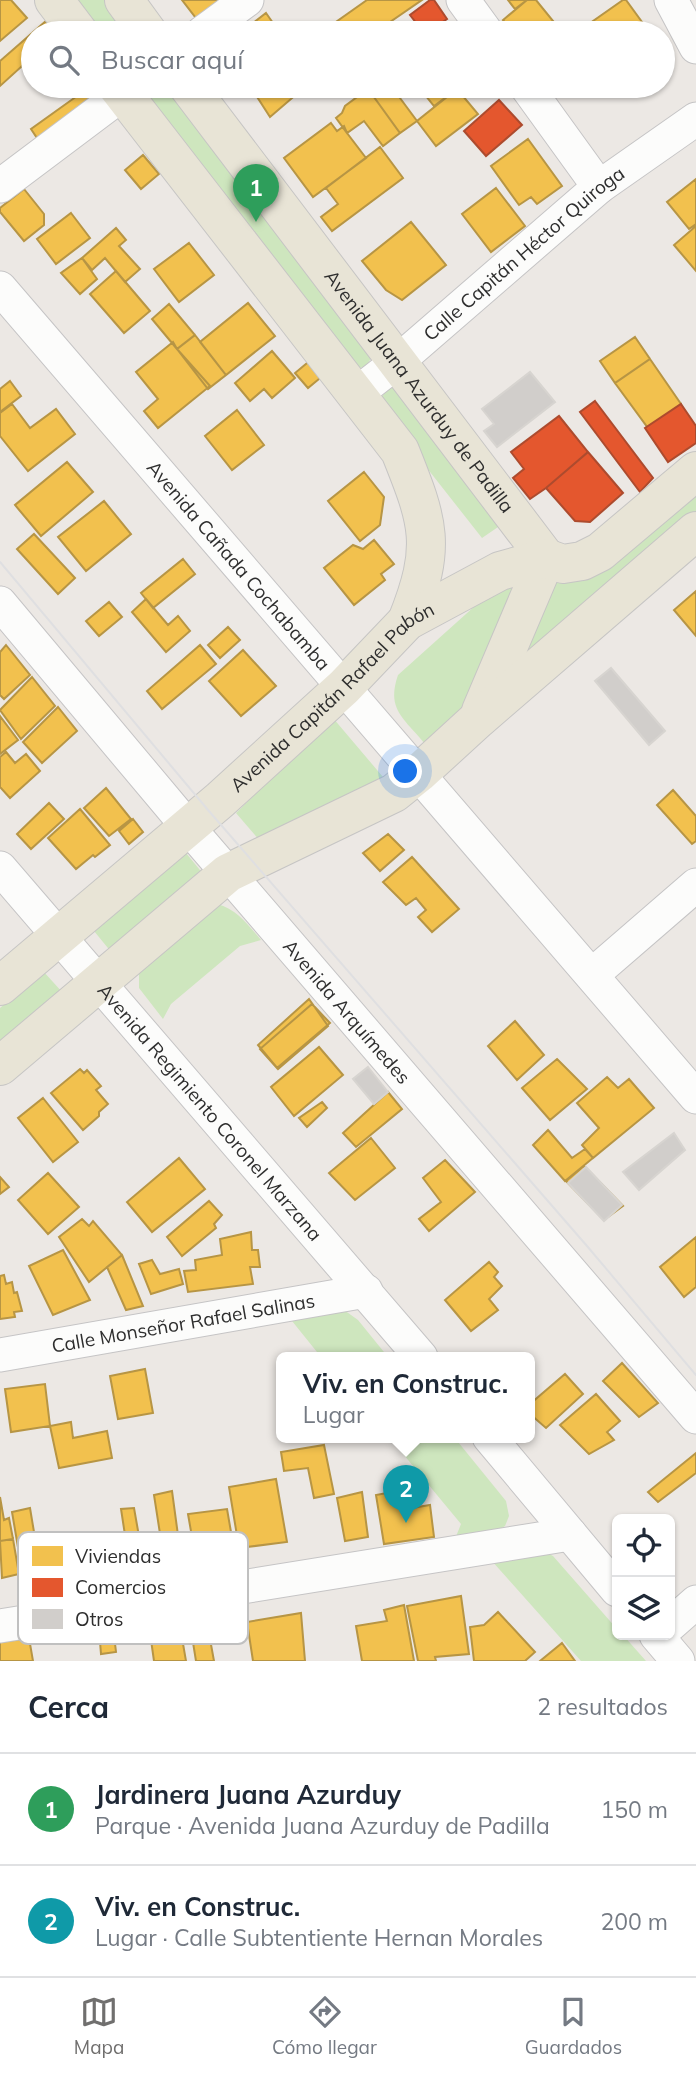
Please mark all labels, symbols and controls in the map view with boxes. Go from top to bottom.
search box [21,21,675,98]
icon: search [45,41,83,79]
text: Buscar aquí [101,43,244,76]
street label: Calle Capitán Héctor Quiroga [418,161,629,346]
pin: 1 [233,164,279,222]
street label: Avenida Juana Azurduy de Padilla [320,265,519,517]
street label: Avenida Cañada Cochabamba [142,456,336,675]
street label: Avenida Capitán Rafael Pabón [225,597,438,797]
your location [388,754,422,788]
street label: Avenida Arquímedes [278,934,416,1089]
street label: Avenida Regimiento Coronel Marzana [93,978,327,1246]
street label: Calle Monseñor Rafael Salinas [50,1288,317,1358]
popup [276,1352,535,1443]
text: Viv. en Construc. [303,1367,508,1400]
text: Lugar [303,1400,364,1429]
pin: 2 [383,1465,429,1523]
map controls [612,1514,675,1640]
button: locate [612,1514,675,1577]
legend [18,1532,248,1644]
text: Viviendas [75,1544,161,1568]
text: Comercios [75,1575,166,1599]
button: layers [612,1577,675,1640]
text: Otros [75,1607,123,1631]
text: Cerca [28,1688,109,1726]
text: 2 resultados [537,1692,668,1721]
text: Jardinera Juana Azurduy [95,1778,401,1811]
text: 1 [44,1795,58,1824]
text: 150 m [600,1795,668,1824]
text: Parque · Avenida Juana Azurduy de Padilla [95,1811,550,1840]
text: Viv. en Construc. [95,1890,300,1923]
text: 2 [44,1907,58,1936]
text: 200 m [600,1907,668,1936]
text: Lugar · Calle Subtentiente Hernan Morales [95,1923,543,1952]
tab: Mapa [74,1993,124,2059]
tab: Cómo llegar [272,1993,377,2059]
tab: Guardados [525,1993,622,2059]

